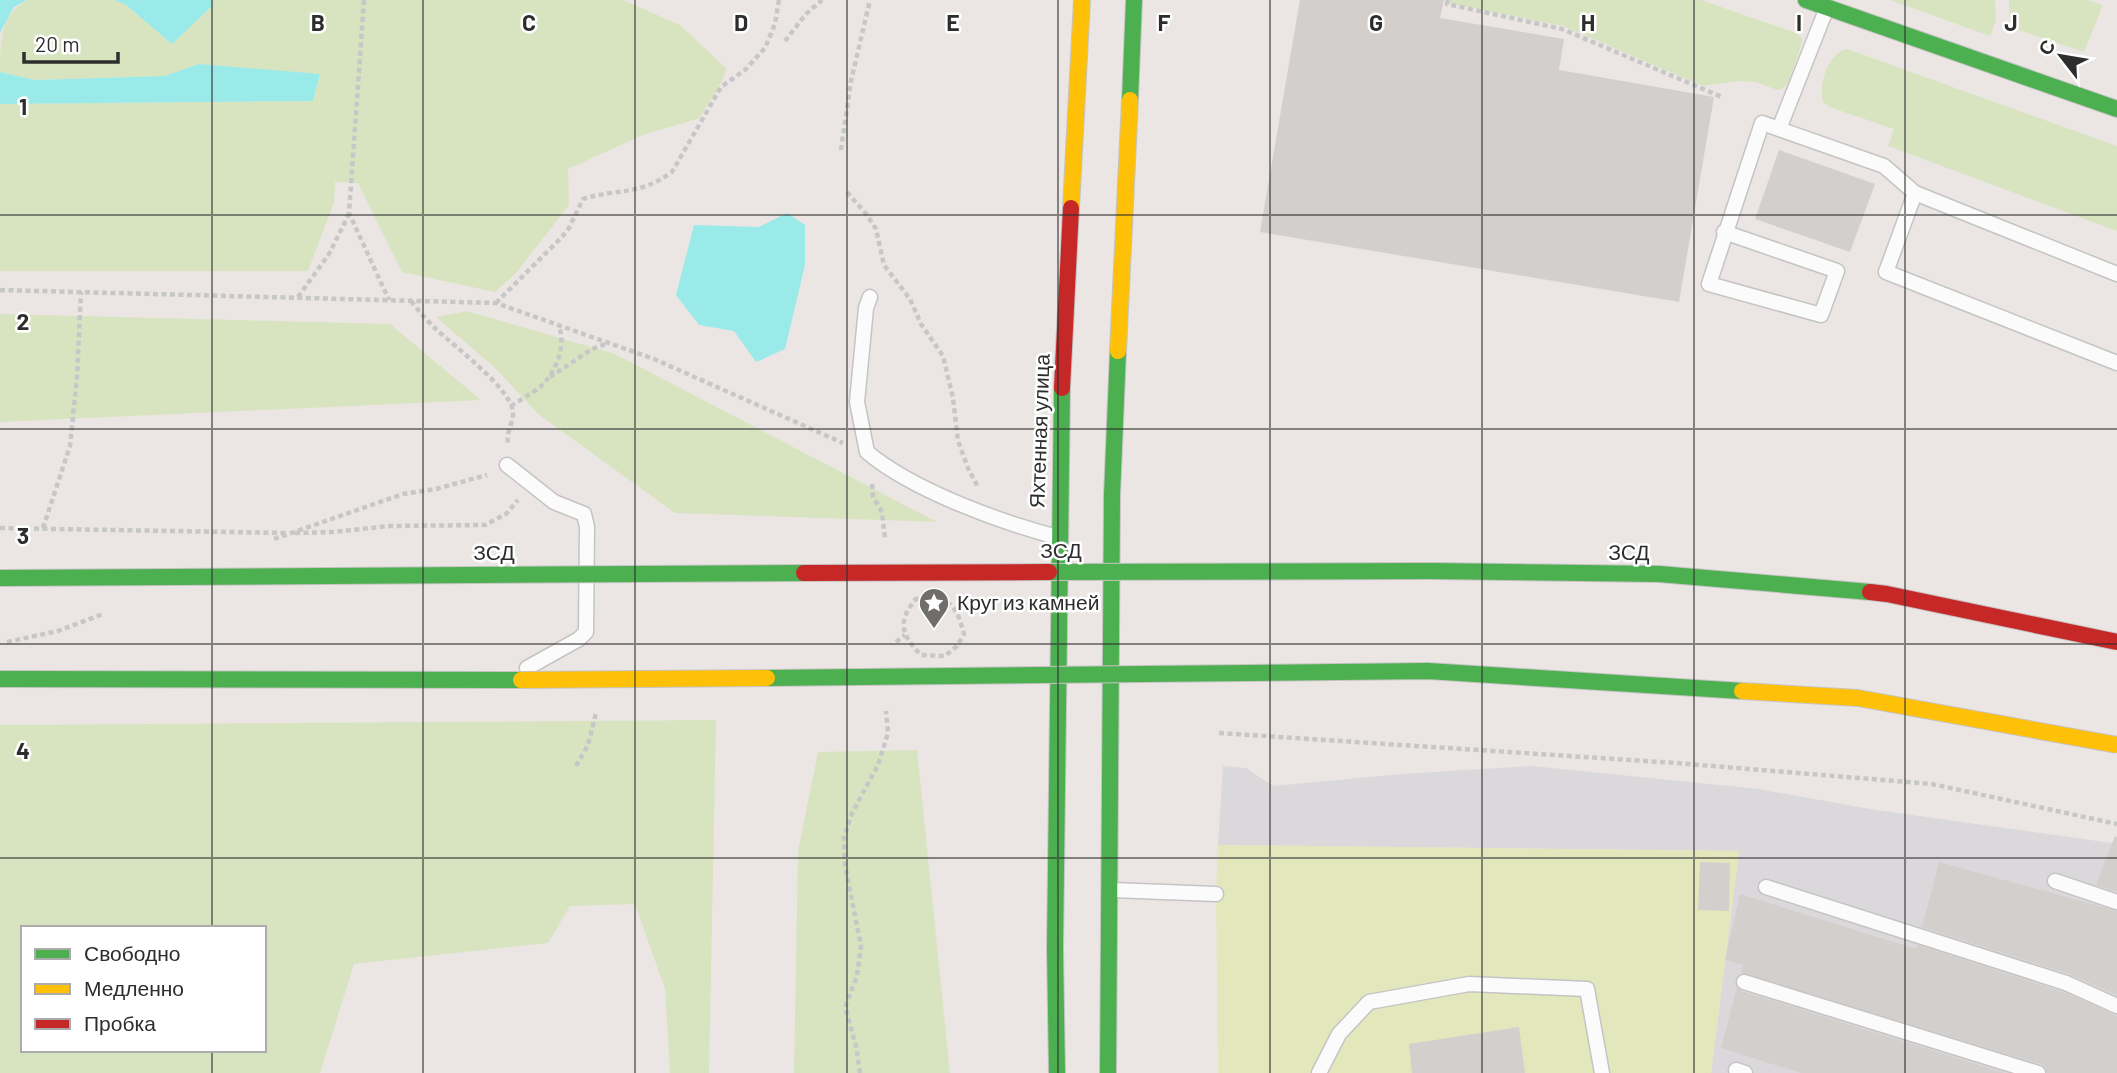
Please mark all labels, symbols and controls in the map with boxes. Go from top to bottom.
text: B [311,8,325,36]
text: C [522,8,536,36]
text: D [734,8,748,36]
text: E [946,8,960,36]
text: F [1158,8,1171,36]
text: G [1369,8,1383,36]
text: H [1581,8,1595,36]
text: I [1796,8,1802,36]
text: J [2004,8,2018,36]
scale bar [24,21,119,65]
north arrow [2026,21,2096,91]
text: 20 m [35,31,80,56]
text: С [2033,35,2060,59]
text: 1 [19,92,27,120]
text: 2 [17,307,29,335]
street label: Яхтенная улица [1023,353,1054,509]
text: 3 [17,521,29,549]
street label: ЗСД [1040,537,1082,562]
street label: ЗСД [473,539,515,564]
street label: ЗСД [1608,539,1650,564]
place icon: Круг из камней [917,586,951,630]
place label: Круг из камней [957,589,1099,614]
text: 4 [16,736,30,764]
legend [21,926,266,1052]
text: Свободно [84,940,181,965]
text: Медленно [84,975,184,1000]
text: Пробка [84,1010,156,1035]

